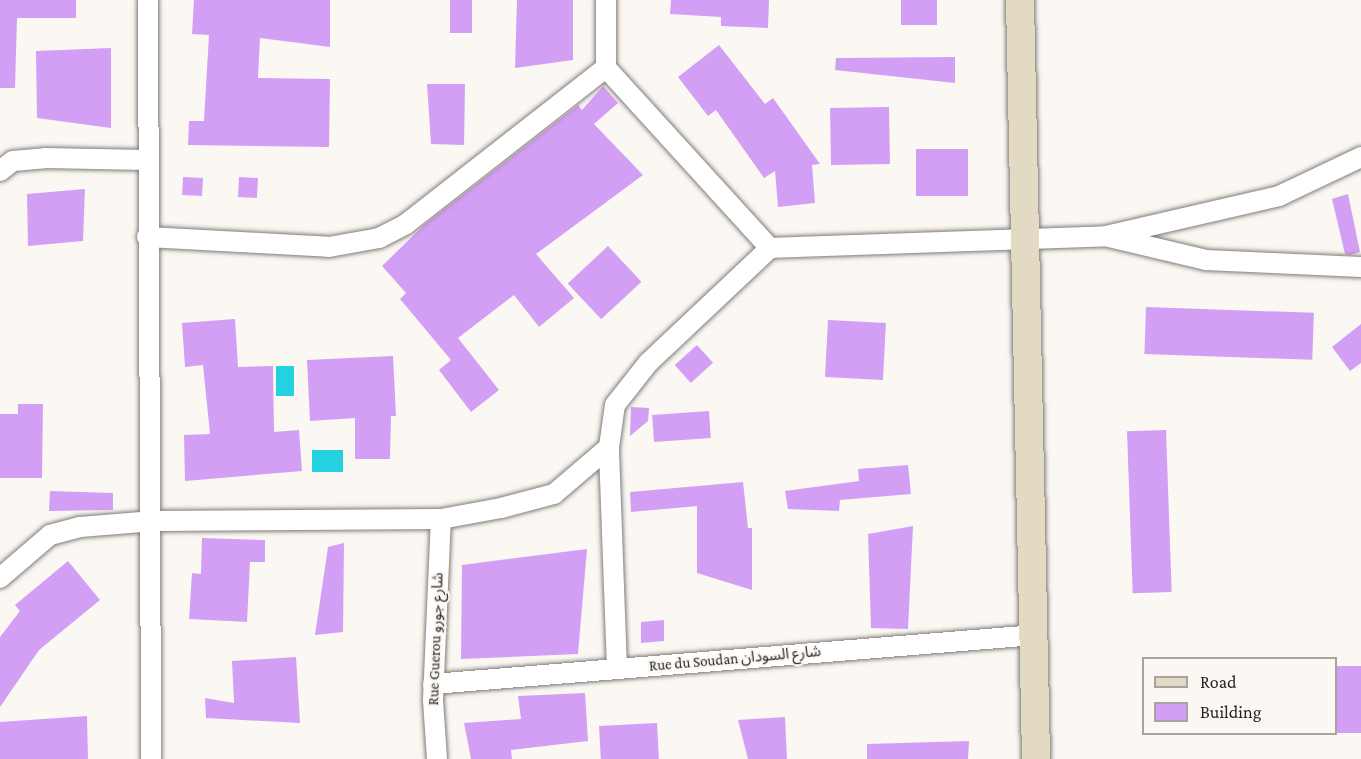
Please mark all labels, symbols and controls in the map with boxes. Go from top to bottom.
street label: Rue Guerou شارع جورو [425,572,447,706]
street label: Rue du Soudan شارع السودان [648,643,822,675]
legend [1142,657,1337,735]
text: Road [1200,672,1237,692]
text: Building [1200,702,1261,722]

